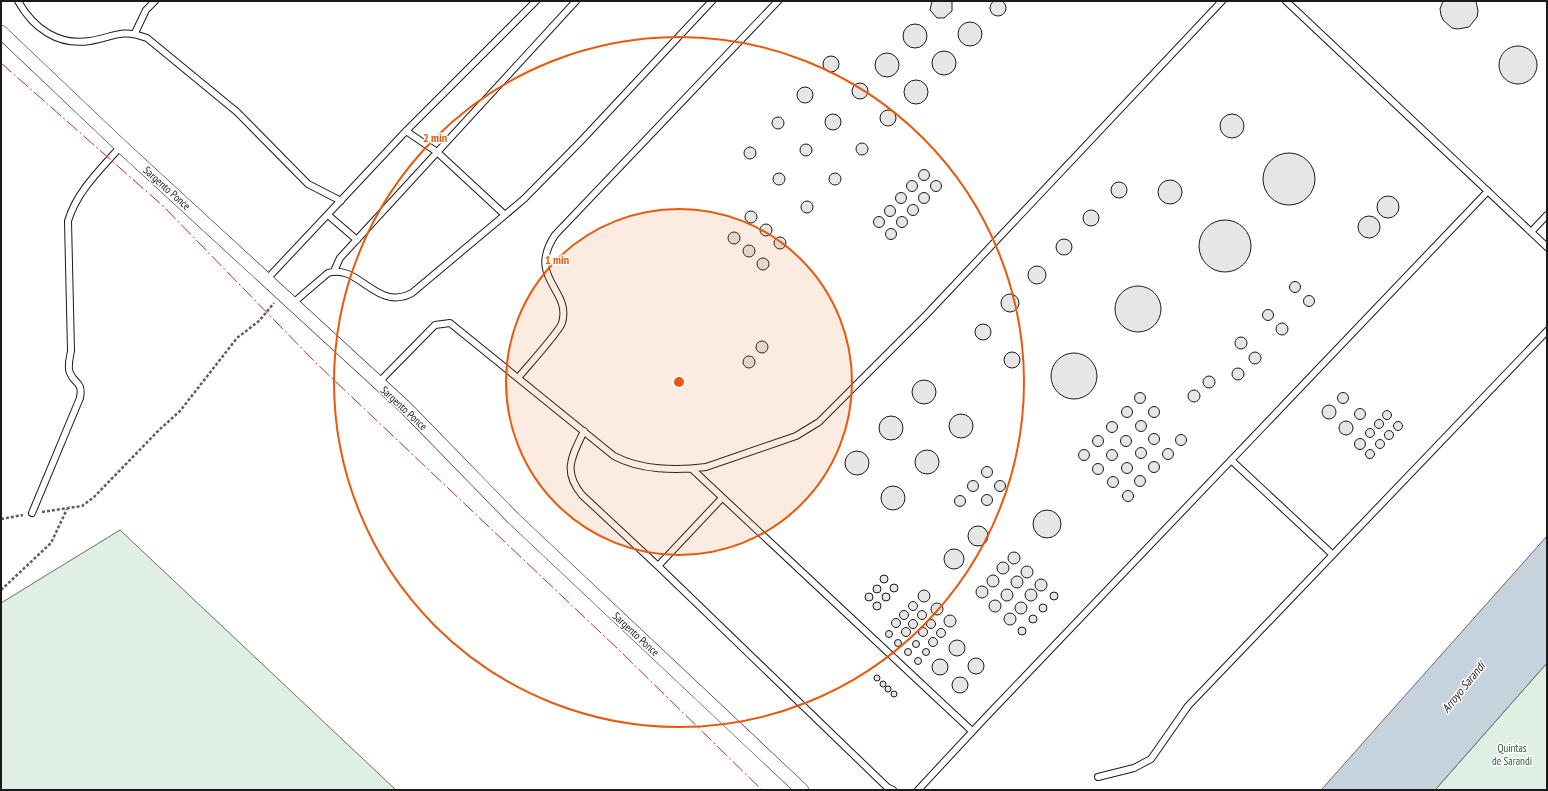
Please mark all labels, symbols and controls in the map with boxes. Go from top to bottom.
text: 2 min [423,130,447,145]
street label: Sargento Ponce [140,163,194,213]
text: 1 min [545,252,569,267]
centre of rings [672,375,686,389]
street label: Sargento Ponce [378,383,431,433]
street label: Sargento Ponce [610,609,663,659]
water label: Arroyo Sarandí [1438,657,1489,715]
park label: Quintas de Sarandí [1492,741,1533,768]

